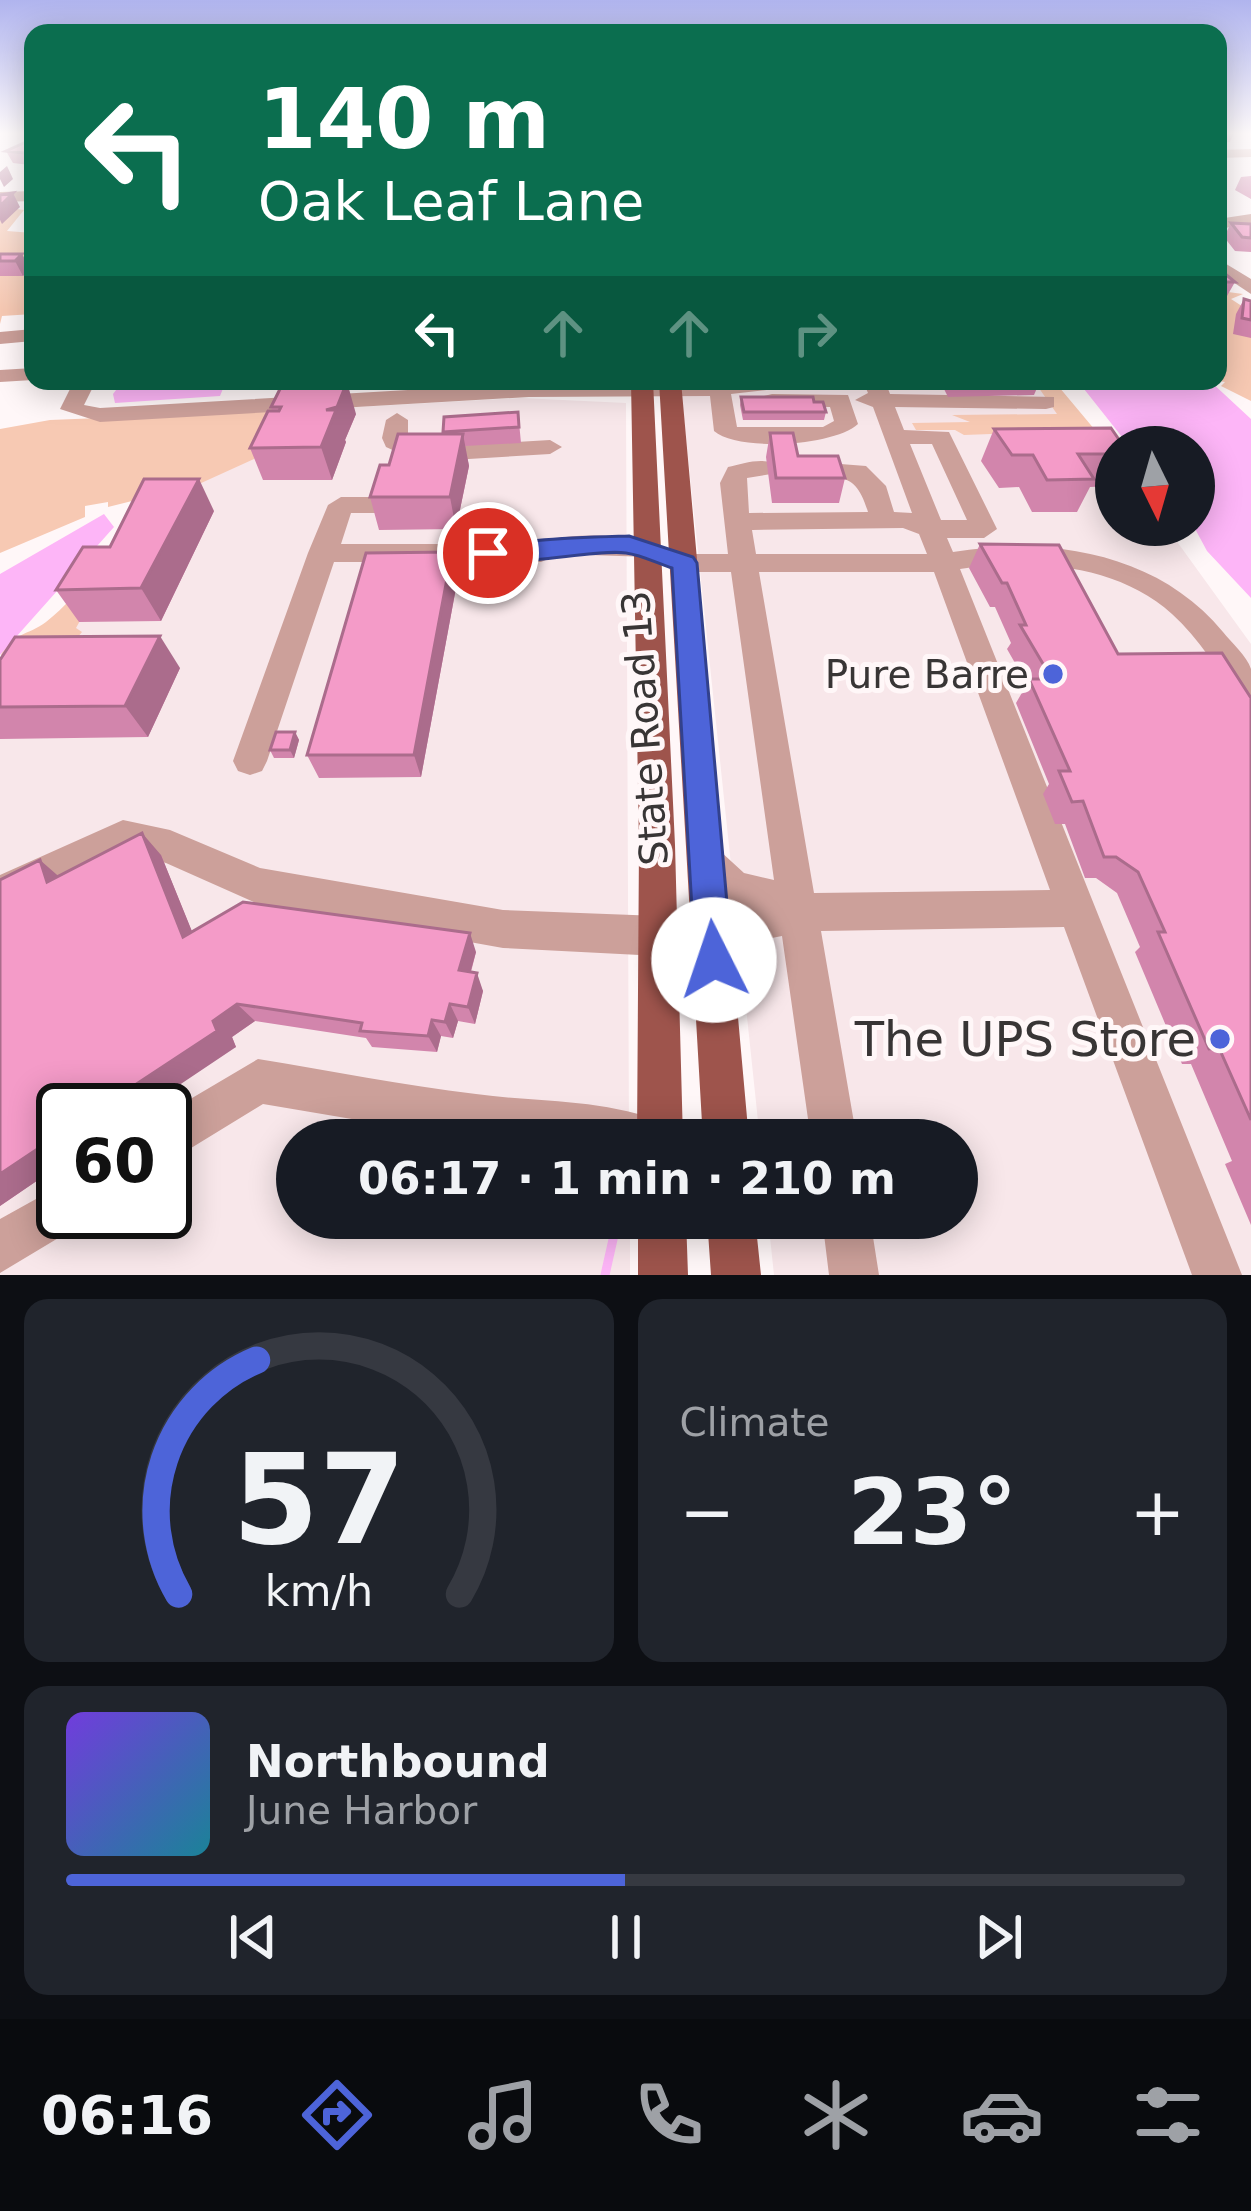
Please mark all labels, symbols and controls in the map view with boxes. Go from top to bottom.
text: 140 m [258,70,550,168]
icon: left [60,72,216,228]
text: Oak Leaf Lane [258,170,644,233]
icon: left [404,300,470,366]
icon: ahead [530,300,596,366]
icon: ahead [656,300,722,366]
icon: right [782,300,848,366]
north arrow [1095,426,1215,546]
map controls [1095,426,1215,546]
pin [437,502,539,604]
icon: arrive [455,520,521,586]
street label: State Road 13 [613,589,677,867]
place label: Pure Barre [825,652,1029,697]
marker: Pure Barre [1040,661,1066,687]
position arrow [651,897,777,1023]
place label: The UPS Store [854,1011,1196,1067]
marker: The UPS Store [1207,1026,1233,1052]
speed limit sign: 60 [36,1083,192,1239]
text: 06:17 · 1 min · 210 m [358,1152,896,1205]
text: Climate [680,1400,830,1445]
text: 57 [232,1427,406,1572]
text: 23° [847,1460,1017,1565]
text: − [680,1474,735,1551]
text: + [1130,1474,1185,1551]
text: km/h [265,1565,373,1615]
text: Northbound [246,1735,550,1788]
text: June Harbor [246,1788,477,1833]
icon: previous [220,1904,286,1970]
icon: pause [593,1904,659,1970]
icon: next [966,1904,1032,1970]
icon: directions [295,2073,379,2157]
icon: music [461,2073,545,2157]
icon: phone [627,2073,711,2157]
icon: climate [794,2073,878,2157]
icon: car [960,2073,1044,2157]
icon: filters [1126,2073,1210,2157]
text: 06:16 [41,2084,213,2147]

